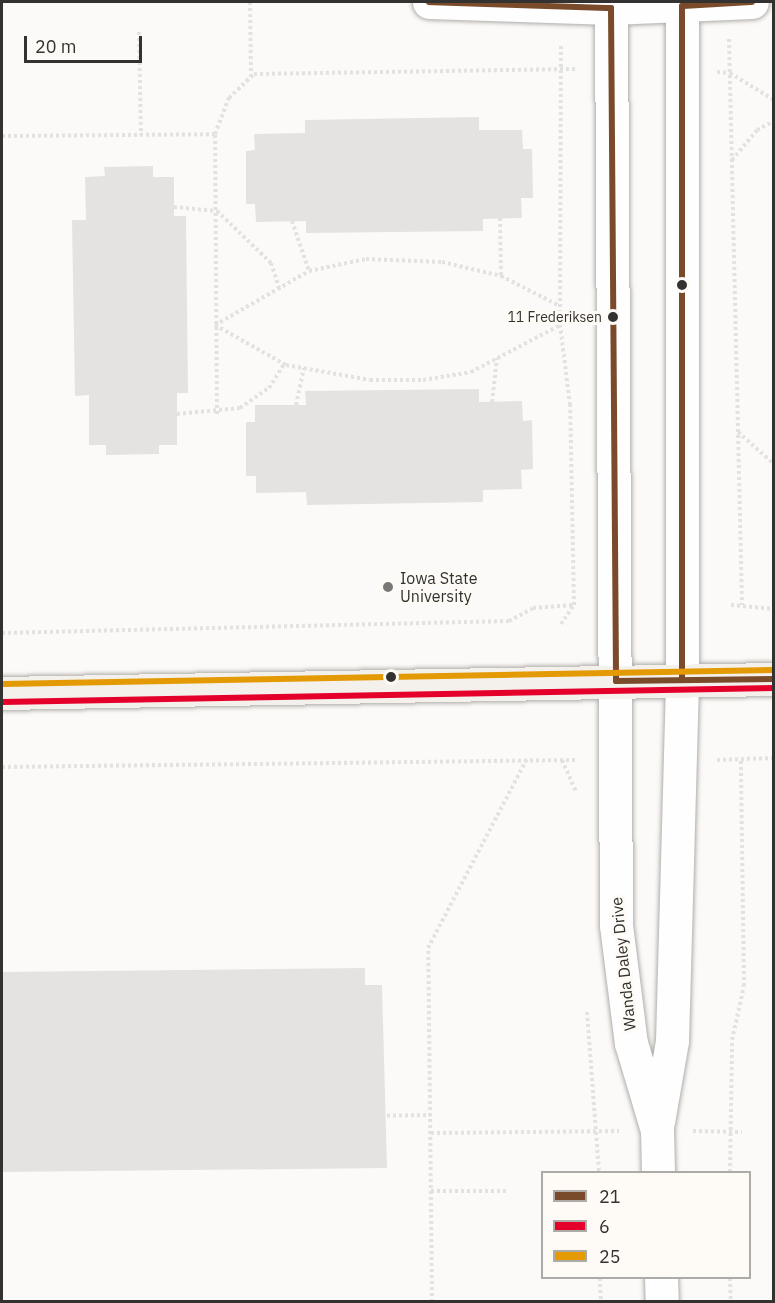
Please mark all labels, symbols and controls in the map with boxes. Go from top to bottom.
scale bar [27,24,146,62]
text: 20 m [35,35,77,58]
unlabelled marker [676,279,688,291]
place label: 11 Frederiksen [507,309,602,325]
marker: 11 Frederiksen [607,311,619,323]
place label: Iowa State University [400,568,477,606]
marker: Iowa State University [381,580,395,594]
unlabelled marker [385,671,397,683]
street label: Wanda Daley Drive [606,896,640,1032]
legend [541,1171,751,1279]
text: 21 [599,1185,621,1208]
text: 6 [599,1215,610,1238]
text: 25 [599,1245,621,1268]

